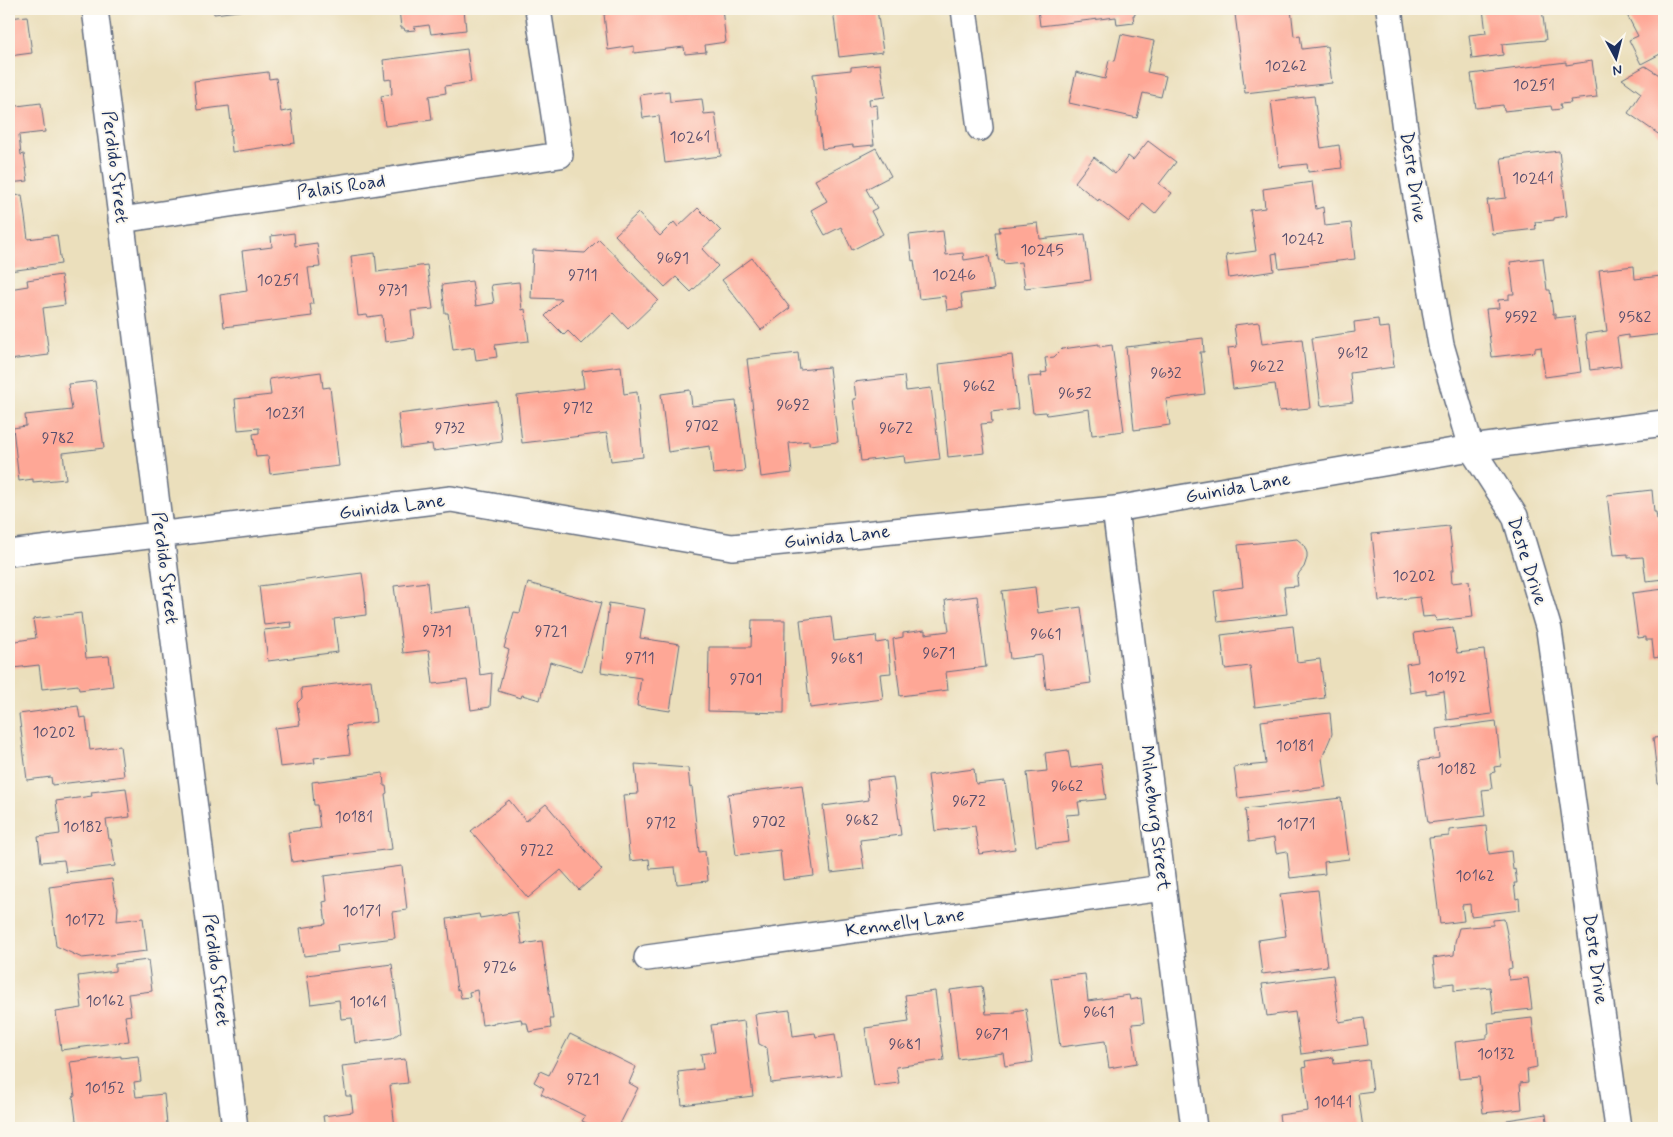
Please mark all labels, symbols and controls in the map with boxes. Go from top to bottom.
north arrow [1590,32,1640,82]
house number: 10262 [1265,56,1307,77]
text: N [1612,60,1623,79]
house number: 10251 [1513,75,1555,96]
street label: Perdido Street [96,109,134,225]
house number: 10261 [670,127,710,148]
street label: Deste Drive [1394,130,1433,224]
street label: Palais Road [295,168,387,206]
house number: 10241 [1512,168,1554,189]
house number: 10242 [1281,229,1325,250]
house number: 10245 [1020,240,1064,261]
house number: 9691 [657,248,689,269]
house number: 9711 [568,265,598,286]
house number: 10246 [932,265,976,286]
house number: 10251 [257,270,299,291]
house number: 9731 [378,280,408,301]
house number: 9592 [1505,307,1537,328]
house number: 9582 [1619,307,1652,328]
house number: 9612 [1338,343,1369,364]
house number: 9622 [1250,356,1284,377]
house number: 9632 [1150,363,1182,384]
house number: 9662 [963,376,995,397]
house number: 9652 [1058,383,1092,404]
house number: 9692 [777,395,810,416]
house number: 9712 [563,398,593,419]
house number: 10231 [265,403,305,424]
house number: 9702 [685,416,719,437]
house number: 9732 [435,418,465,439]
house number: 9672 [879,418,913,439]
house number: 9782 [42,428,74,449]
street label: Guinida Lane [1183,466,1293,510]
street label: Guinida Lane [338,488,446,526]
street label: Perdido Street [146,510,184,626]
street label: Deste Drive [1501,514,1553,608]
street label: Guinida Lane [783,519,891,555]
house number: 10202 [1392,566,1436,587]
house number: 9731 [422,621,452,642]
house number: 9721 [535,621,567,642]
house number: 9661 [1030,624,1062,645]
house number: 9671 [923,643,955,664]
house number: 9711 [625,648,655,669]
house number: 9681 [831,648,863,669]
house number: 10192 [1428,667,1466,688]
house number: 9701 [730,669,762,690]
house number: 10202 [32,722,76,743]
house number: 10181 [1276,736,1314,757]
street label: Milneburg Street [1132,744,1176,892]
house number: 10182 [1437,759,1477,780]
house number: 9662 [1051,776,1083,797]
house number: 9672 [952,791,986,812]
house number: 10181 [335,807,373,828]
house number: 9682 [845,810,879,831]
house number: 9702 [752,812,786,833]
house number: 9712 [646,813,676,834]
house number: 10171 [1276,814,1316,835]
house number: 10182 [63,817,103,838]
house number: 9722 [520,840,554,861]
house number: 10162 [1455,866,1495,887]
house number: 10171 [342,901,382,922]
street label: Kennelly Lane [844,902,966,944]
house number: 10172 [65,910,105,931]
street label: Perdido Street [197,912,235,1028]
street label: Deste Drive [1576,912,1614,1006]
house number: 9726 [483,957,517,978]
house number: 10162 [85,991,125,1012]
house number: 10161 [349,992,387,1013]
house number: 9661 [1083,1002,1115,1023]
house number: 9671 [976,1024,1008,1045]
house number: 9681 [889,1034,921,1055]
house number: 10132 [1477,1044,1515,1065]
house number: 9721 [567,1069,599,1090]
house number: 10152 [85,1078,125,1099]
house number: 10141 [1314,1092,1352,1113]

